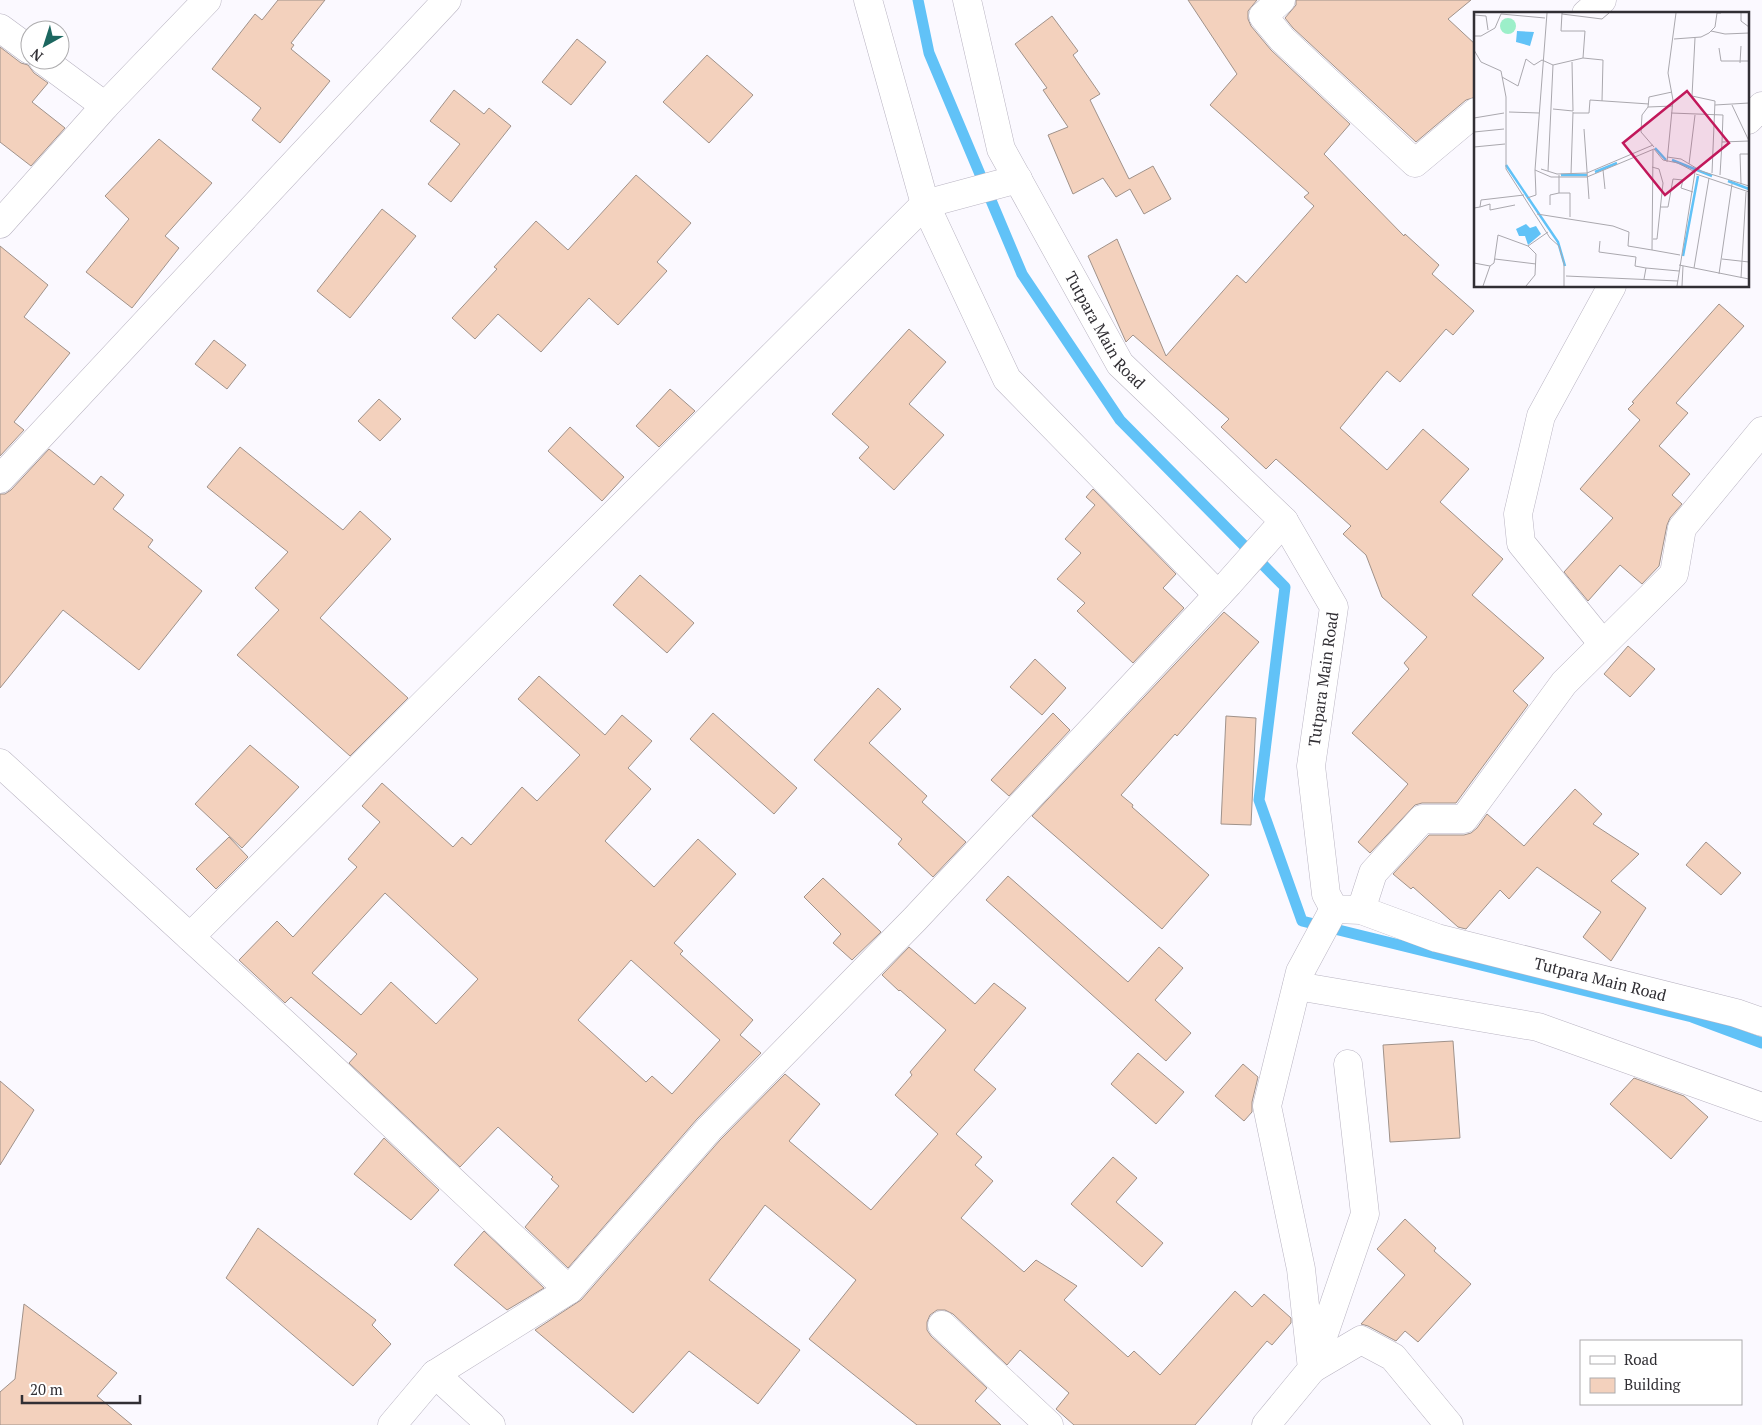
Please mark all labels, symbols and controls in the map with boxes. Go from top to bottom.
inset map [1474,12,1750,288]
north arrow [20,20,70,70]
text: N [26,45,47,66]
street label: Tutpara Main Road [1060,267,1150,394]
street label: Tutpara Main Road [1303,610,1343,748]
street label: Tutpara Main Road [1532,952,1669,1006]
legend [1580,1340,1742,1405]
text: Road [1624,1349,1657,1369]
scale bar [22,1372,140,1404]
text: Building [1624,1374,1682,1394]
text: 20 m [30,1379,63,1399]

